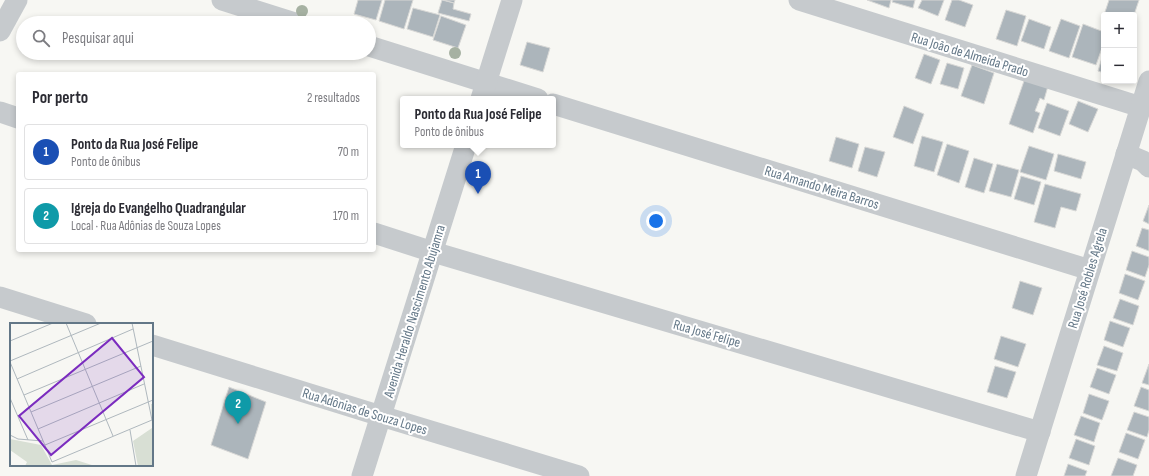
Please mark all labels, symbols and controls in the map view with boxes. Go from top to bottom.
map controls [1101,12,1137,84]
button: + [1101,12,1137,48]
search box [16,16,376,60]
icon: search [30,27,52,49]
text: Pesquisar aqui [62,29,134,48]
street label: Rua João de Almeida Prado [909,29,1031,80]
button: − [1101,48,1137,84]
text: Por perto [32,88,88,108]
text: 2 resultados [307,90,360,106]
popup [400,96,556,148]
text: Ponto da Rua José Felipe [414,105,542,124]
text: Ponto de ônibus [414,124,484,140]
text: Ponto da Rua José Felipe [71,135,198,154]
text: 1 [43,144,49,160]
text: 70 m [338,144,359,160]
text: Ponto de ônibus [71,154,140,170]
pin: 1 [465,161,491,194]
street label: Rua Amando Meira Barros [763,162,881,213]
text: Igreja do Evangelho Quadrangular [71,199,246,218]
text: 2 [43,208,49,224]
text: 170 m [333,208,359,224]
your location [646,211,666,231]
text: Local · Rua Adônias de Souza Lopes [71,218,221,234]
street label: Avenida Heraldo Nascimento Abujamra [380,223,449,401]
street label: Rua José Robles Agrela [1064,226,1111,330]
street label: Rua José Felipe [671,316,742,351]
inset map [10,323,153,466]
street label: Rua Adônias de Souza Lopes [300,384,429,439]
pin: 2 [225,391,251,424]

